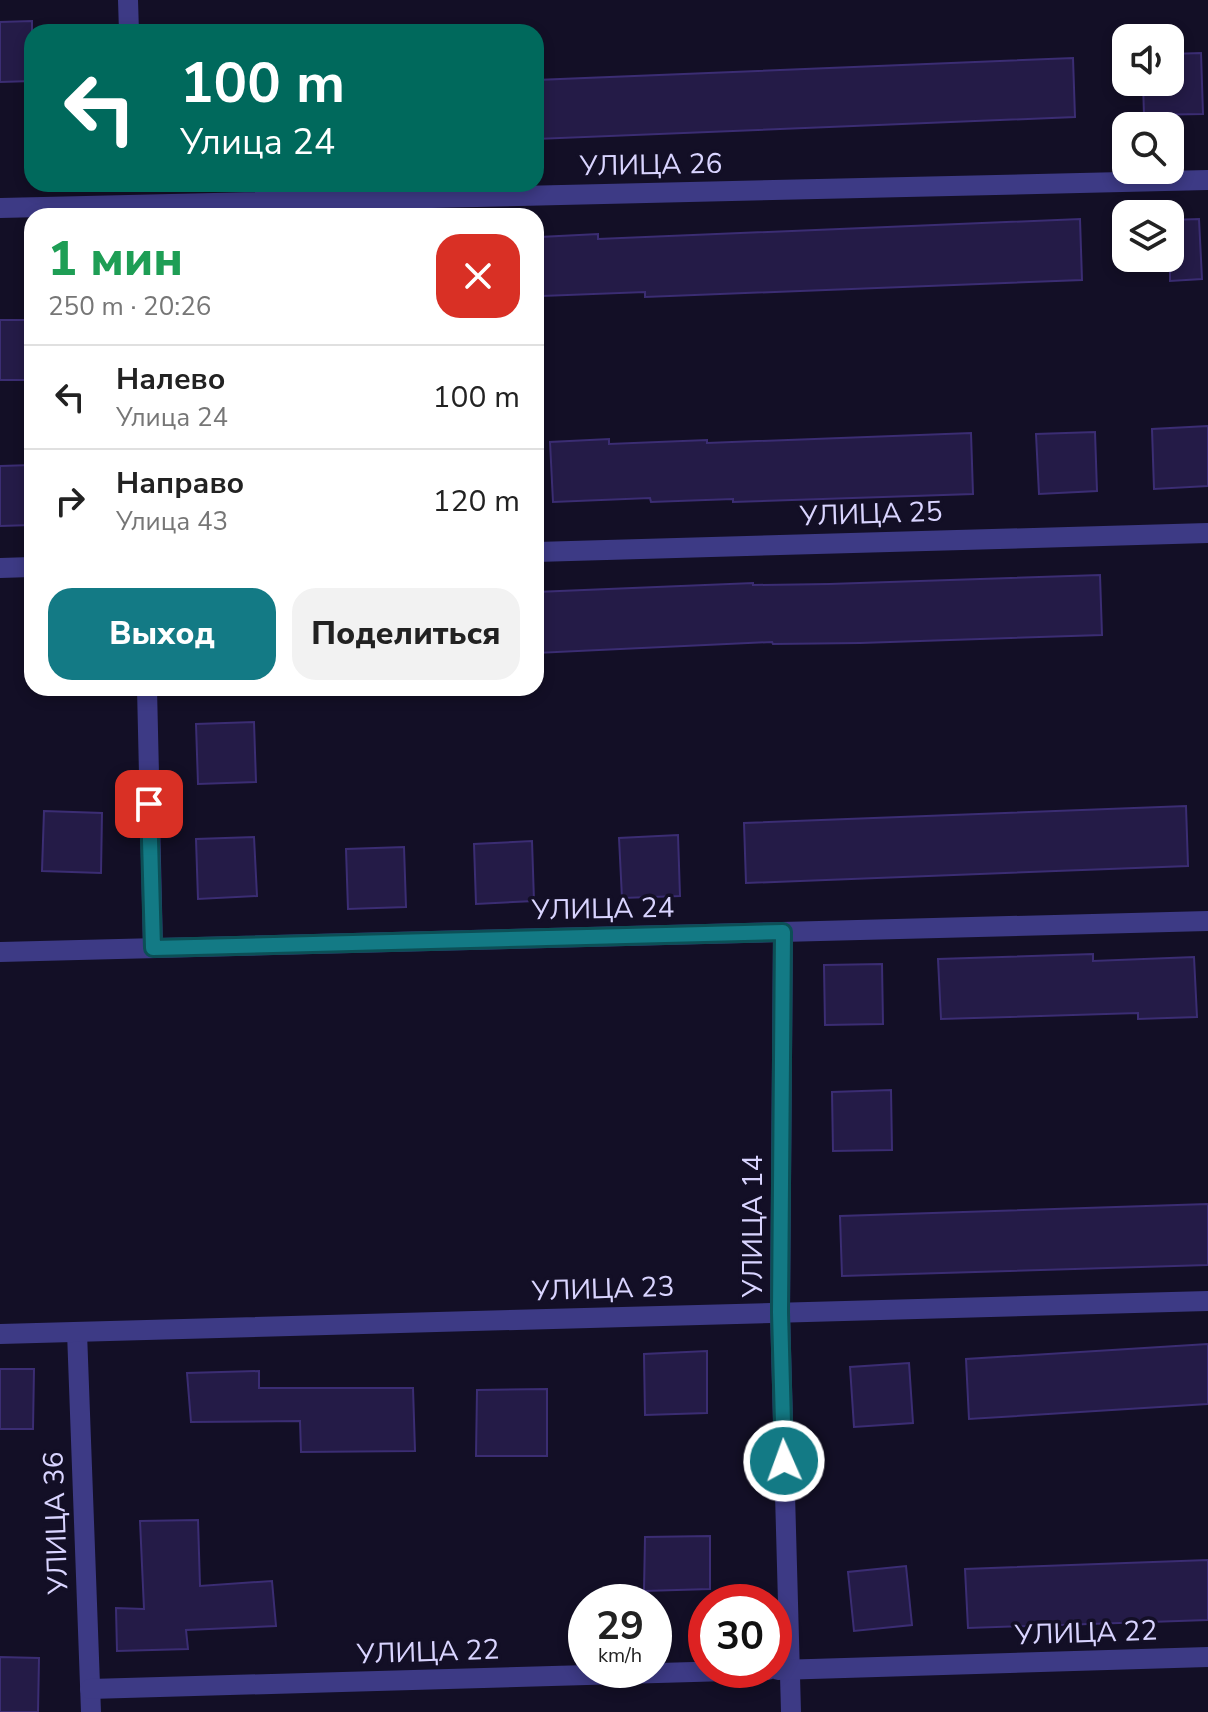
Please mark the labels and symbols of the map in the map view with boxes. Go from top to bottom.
street label: УЛИЦА 26 [578,145,723,185]
street label: УЛИЦА 25 [798,493,943,536]
pin [115,770,183,838]
street label: УЛИЦА 24 [530,889,675,929]
street label: УЛИЦА 14 [734,1155,772,1298]
street label: УЛИЦА 23 [530,1268,675,1311]
position arrow [742,1419,826,1503]
street label: УЛИЦА 36 [35,1451,78,1596]
speed limit sign: 30 [688,1584,792,1688]
street label: УЛИЦА 22 [1013,1612,1158,1655]
street label: УЛИЦА 22 [355,1631,500,1674]

